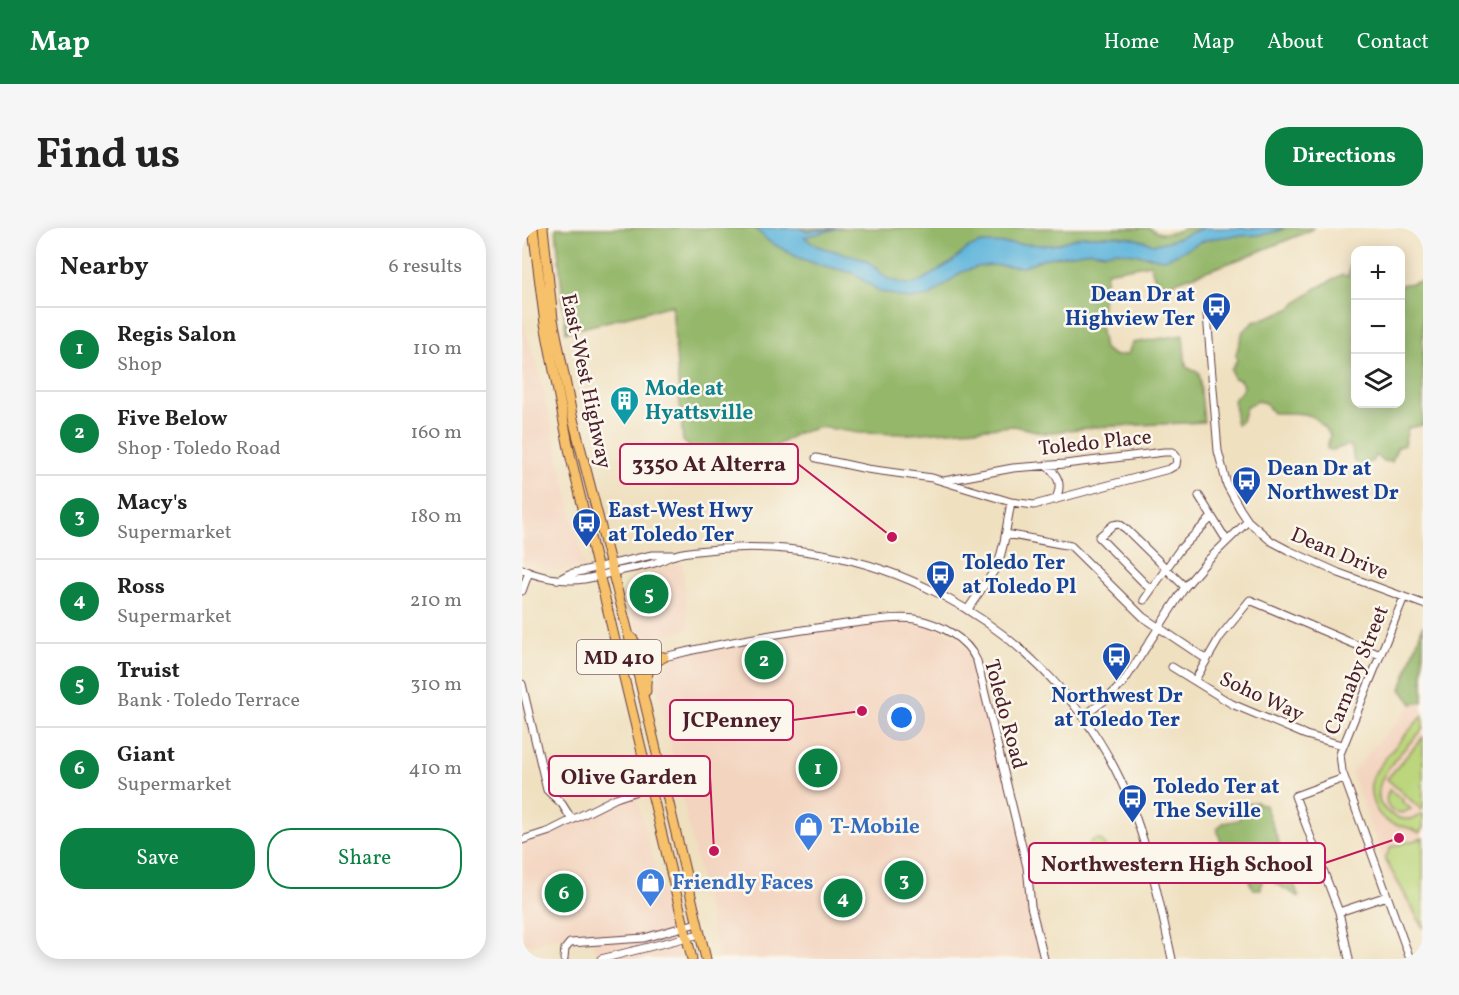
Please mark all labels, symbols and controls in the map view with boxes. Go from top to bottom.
text: Map [30,23,90,62]
text: Home [1104,28,1159,57]
text: Map [1192,28,1234,57]
text: About [1267,28,1324,57]
text: Contact [1357,28,1429,57]
text: Find us [36,127,180,186]
button: Directions [1265,127,1423,186]
map controls [1351,246,1405,408]
button: + [1351,246,1405,300]
text: Nearby [60,249,149,285]
text: 6 results [389,253,462,281]
place label: Dean Dr at Highview Ter [1065,281,1195,334]
bus stop icon: Dean Dr at Highview Ter [1200,290,1232,332]
street label: East-West Highway [553,291,618,472]
button: − [1351,300,1405,354]
text: Regis Salon [117,320,236,351]
text: 1 [75,335,84,363]
text: 110 m [413,335,462,363]
text: Shop [117,351,162,379]
button: layers [1351,354,1405,408]
place label: Mode at Hyattsville [645,375,753,428]
building icon: Mode at Hyattsville [608,384,640,426]
text: Five Below [117,404,228,435]
text: 2 [74,419,85,447]
text: 160 m [410,419,462,447]
street label: Toledo Place [1037,423,1153,464]
text: Shop · Toledo Road [117,435,281,463]
callout: 3350 At Alterra [620,444,798,484]
text: 3350 At Alterra [632,450,786,481]
place label: Dean Dr at Northwest Dr [1267,455,1399,508]
bus stop icon: Dean Dr at Northwest Dr [1230,464,1262,506]
text: Macy's [117,488,187,519]
place label: East-West Hwy at Toledo Ter [608,497,753,550]
text: 3 [74,503,85,531]
text: 180 m [410,503,462,531]
bus stop icon: East-West Hwy at Toledo Ter [571,506,603,548]
text: Supermarket [117,519,232,547]
street label: Dean Drive [1286,521,1393,588]
place label: Toledo Ter at Toledo Pl [962,549,1076,602]
bus stop icon: Toledo Ter at Toledo Pl [925,558,957,600]
text: Ross [117,572,165,603]
pin: 5 [630,572,668,616]
text: 4 [73,587,86,615]
text: 210 m [410,587,462,615]
street label: Carnaby Street [1318,602,1397,740]
text: Supermarket [117,603,232,631]
pin: 2 [744,638,784,682]
road number: MD 410 [577,640,661,674]
bus stop icon: Northwest Dr at Toledo Ter [1101,640,1133,682]
text: Truist [117,656,180,687]
street label: Toledo Road [976,656,1033,773]
street label: Soho Way [1214,665,1309,730]
text: 5 [75,671,84,699]
text: 310 m [410,671,462,699]
place label: Northwest Dr at Toledo Ter [1051,682,1183,735]
text: Bank · Toledo Terrace [117,687,300,715]
callout: JCPenney [670,700,793,740]
your location [887,703,916,732]
text: JCPenney [682,706,782,737]
text: Giant [117,740,175,771]
pin: 1 [798,746,838,790]
text: 6 [74,755,85,783]
text: 410 m [409,755,462,783]
callout: Olive Garden [549,756,710,796]
text: Olive Garden [561,763,697,794]
text: Supermarket [117,771,232,799]
place label: Toledo Ter at The Seville [1153,773,1280,826]
bus stop icon: Toledo Ter at The Seville [1116,782,1148,824]
shop icon: T-Mobile [793,810,825,852]
place label: T-Mobile [830,813,920,842]
button: Save [60,828,255,889]
button: Share [267,828,462,889]
callout: Northwestern High School [1029,843,1325,883]
text: Northwestern High School [1041,850,1313,881]
pin: 3 [884,858,923,902]
shop icon: Friendly Faces [635,866,667,908]
place label: Friendly Faces [672,869,813,898]
pin: 6 [544,870,584,916]
pin: 4 [824,876,862,920]

